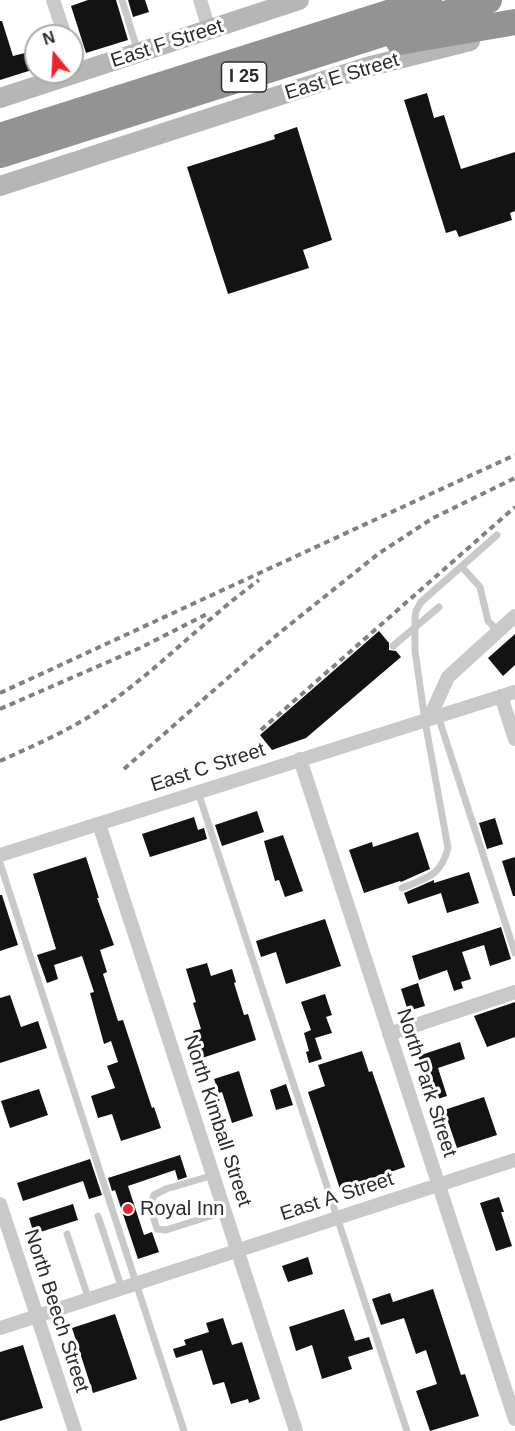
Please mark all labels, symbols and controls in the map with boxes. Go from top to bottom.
street label: East F Street [108,15,226,73]
north arrow [24,24,84,84]
text: N [41,28,57,48]
street label: East E Street [282,48,402,106]
road number: I 25 [222,62,266,92]
street label: East C Street [148,738,268,798]
street label: North Park Street [391,1006,461,1160]
street label: North Kimball Street [178,1032,256,1210]
street label: East A Street [277,1167,397,1227]
place label: Royal Inn [140,1197,224,1221]
marker: Royal Inn [121,1202,135,1216]
street label: North Beech Street [18,1226,94,1396]

